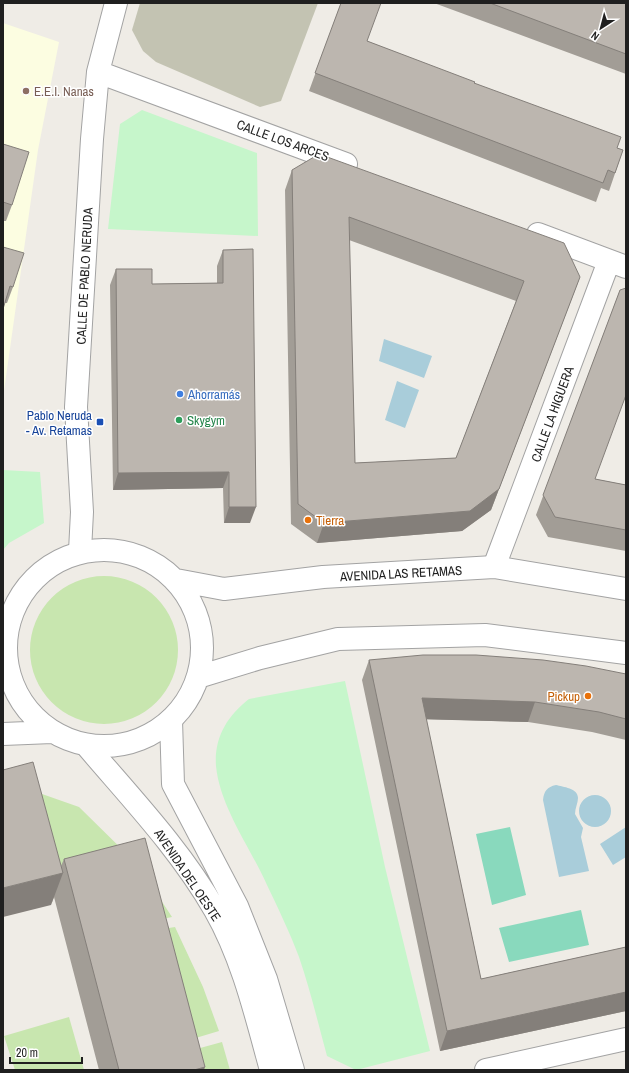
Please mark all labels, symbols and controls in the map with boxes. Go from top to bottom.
north arrow [581,8,621,48]
text: N [588,29,602,44]
place label: E.E.I. Nanas [34,83,94,100]
marker: E.E.I. Nanas [21,86,31,96]
street label: CALLE LOS ARCES [234,116,331,165]
street label: CALLE DE PABLO NERUDA [72,206,97,345]
street label: CALLE LA HIGUERA [527,363,578,464]
place label: Ahorramás [187,386,240,403]
marker: Ahorramás [175,389,185,399]
place label: Pablo Neruda - Av. Retamas [26,407,92,439]
place label: Skygym [187,412,225,429]
marker: Skygym [174,415,184,425]
marker: Pablo Neruda - Av. Retamas [95,417,105,427]
place label: Tierra [316,512,344,529]
marker: Tierra [303,515,313,525]
street label: AVENIDA LAS RETAMAS [339,562,463,585]
place label: Pickup [547,688,580,705]
marker: Pickup [583,691,593,701]
street label: AVENIDA DEL OESTE [150,825,225,925]
scale bar [10,1039,82,1065]
text: 20 m [16,1045,38,1061]

